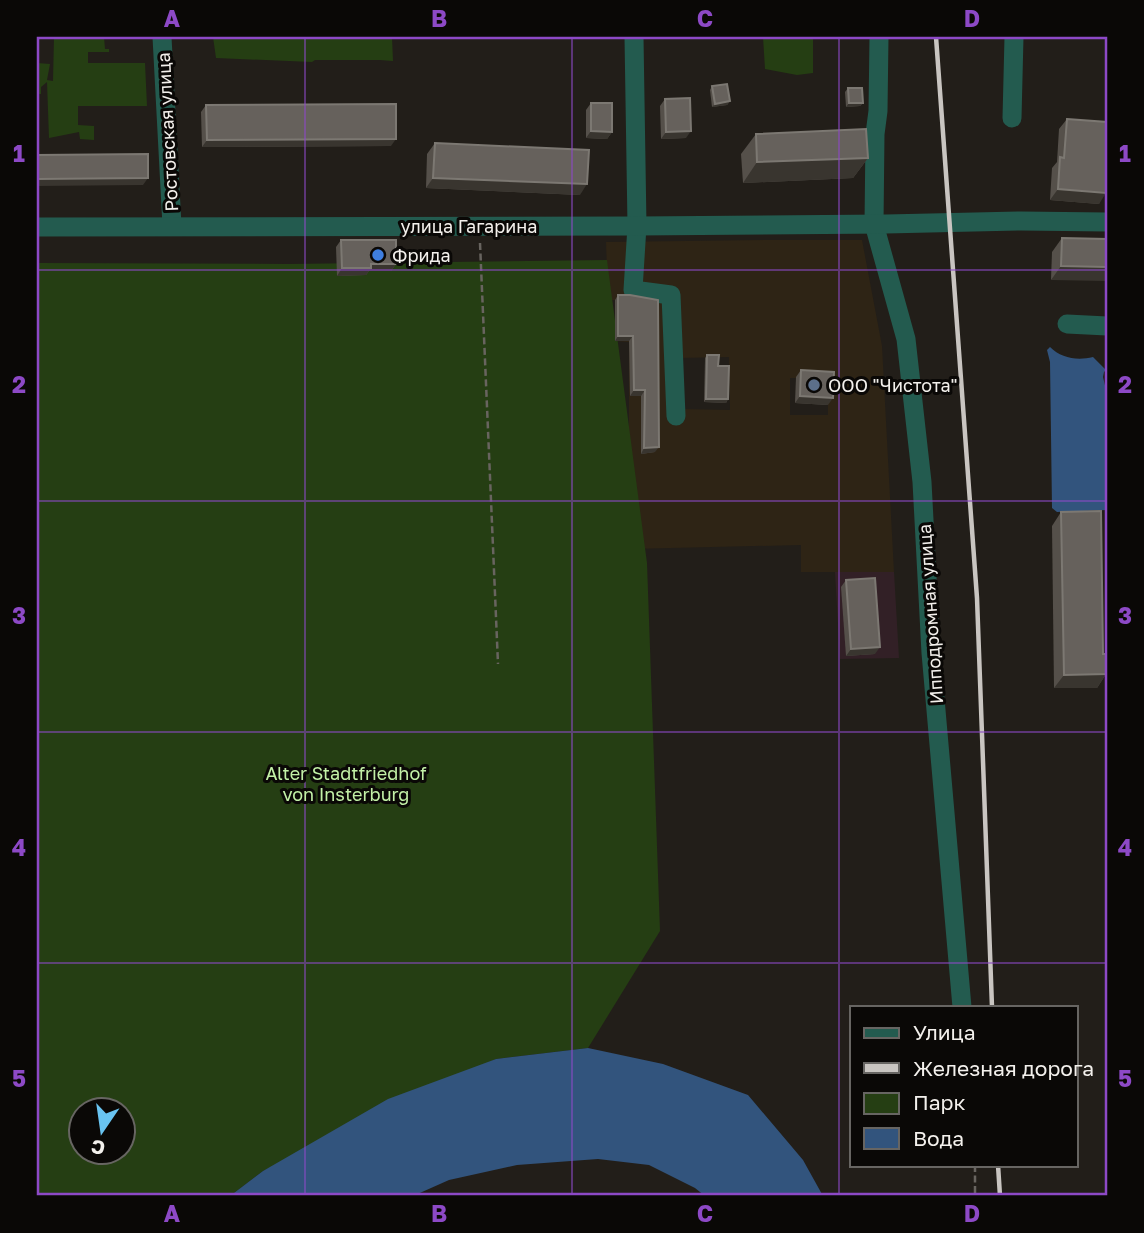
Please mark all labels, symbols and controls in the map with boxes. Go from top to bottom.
text: A [164,4,181,32]
text: B [431,4,447,32]
text: C [697,4,713,32]
text: D [964,4,980,32]
street label: Ростовская улица [152,52,182,212]
text: 1 [13,139,25,167]
text: 1 [1119,139,1131,167]
street label: улица Гагарина [401,215,537,237]
place label: Фрида [392,244,451,266]
marker: Фрида [370,247,386,263]
text: 2 [12,370,26,398]
text: 2 [1118,370,1132,398]
place label: ООО "Чистота" [828,374,957,396]
marker: ООО "Чистота" [806,377,822,393]
street label: Ипподромная улица [913,523,947,705]
text: 3 [12,601,26,629]
text: 3 [1118,601,1132,629]
park label: Alter Stadtfriedhof von Insterburg [265,762,427,805]
text: 4 [12,833,26,861]
text: 4 [1118,833,1132,861]
legend [850,1006,1078,1166]
text: Улица [913,1019,976,1045]
text: Железная дорога [913,1055,1094,1081]
text: 5 [12,1064,26,1092]
text: 5 [1118,1064,1132,1092]
text: Парк [913,1089,966,1115]
north arrow [66,1096,136,1166]
text: Вода [913,1125,964,1151]
text: С [89,1135,107,1161]
text: A [164,1199,181,1227]
text: B [431,1199,447,1227]
text: C [697,1199,713,1227]
text: D [964,1199,980,1227]

